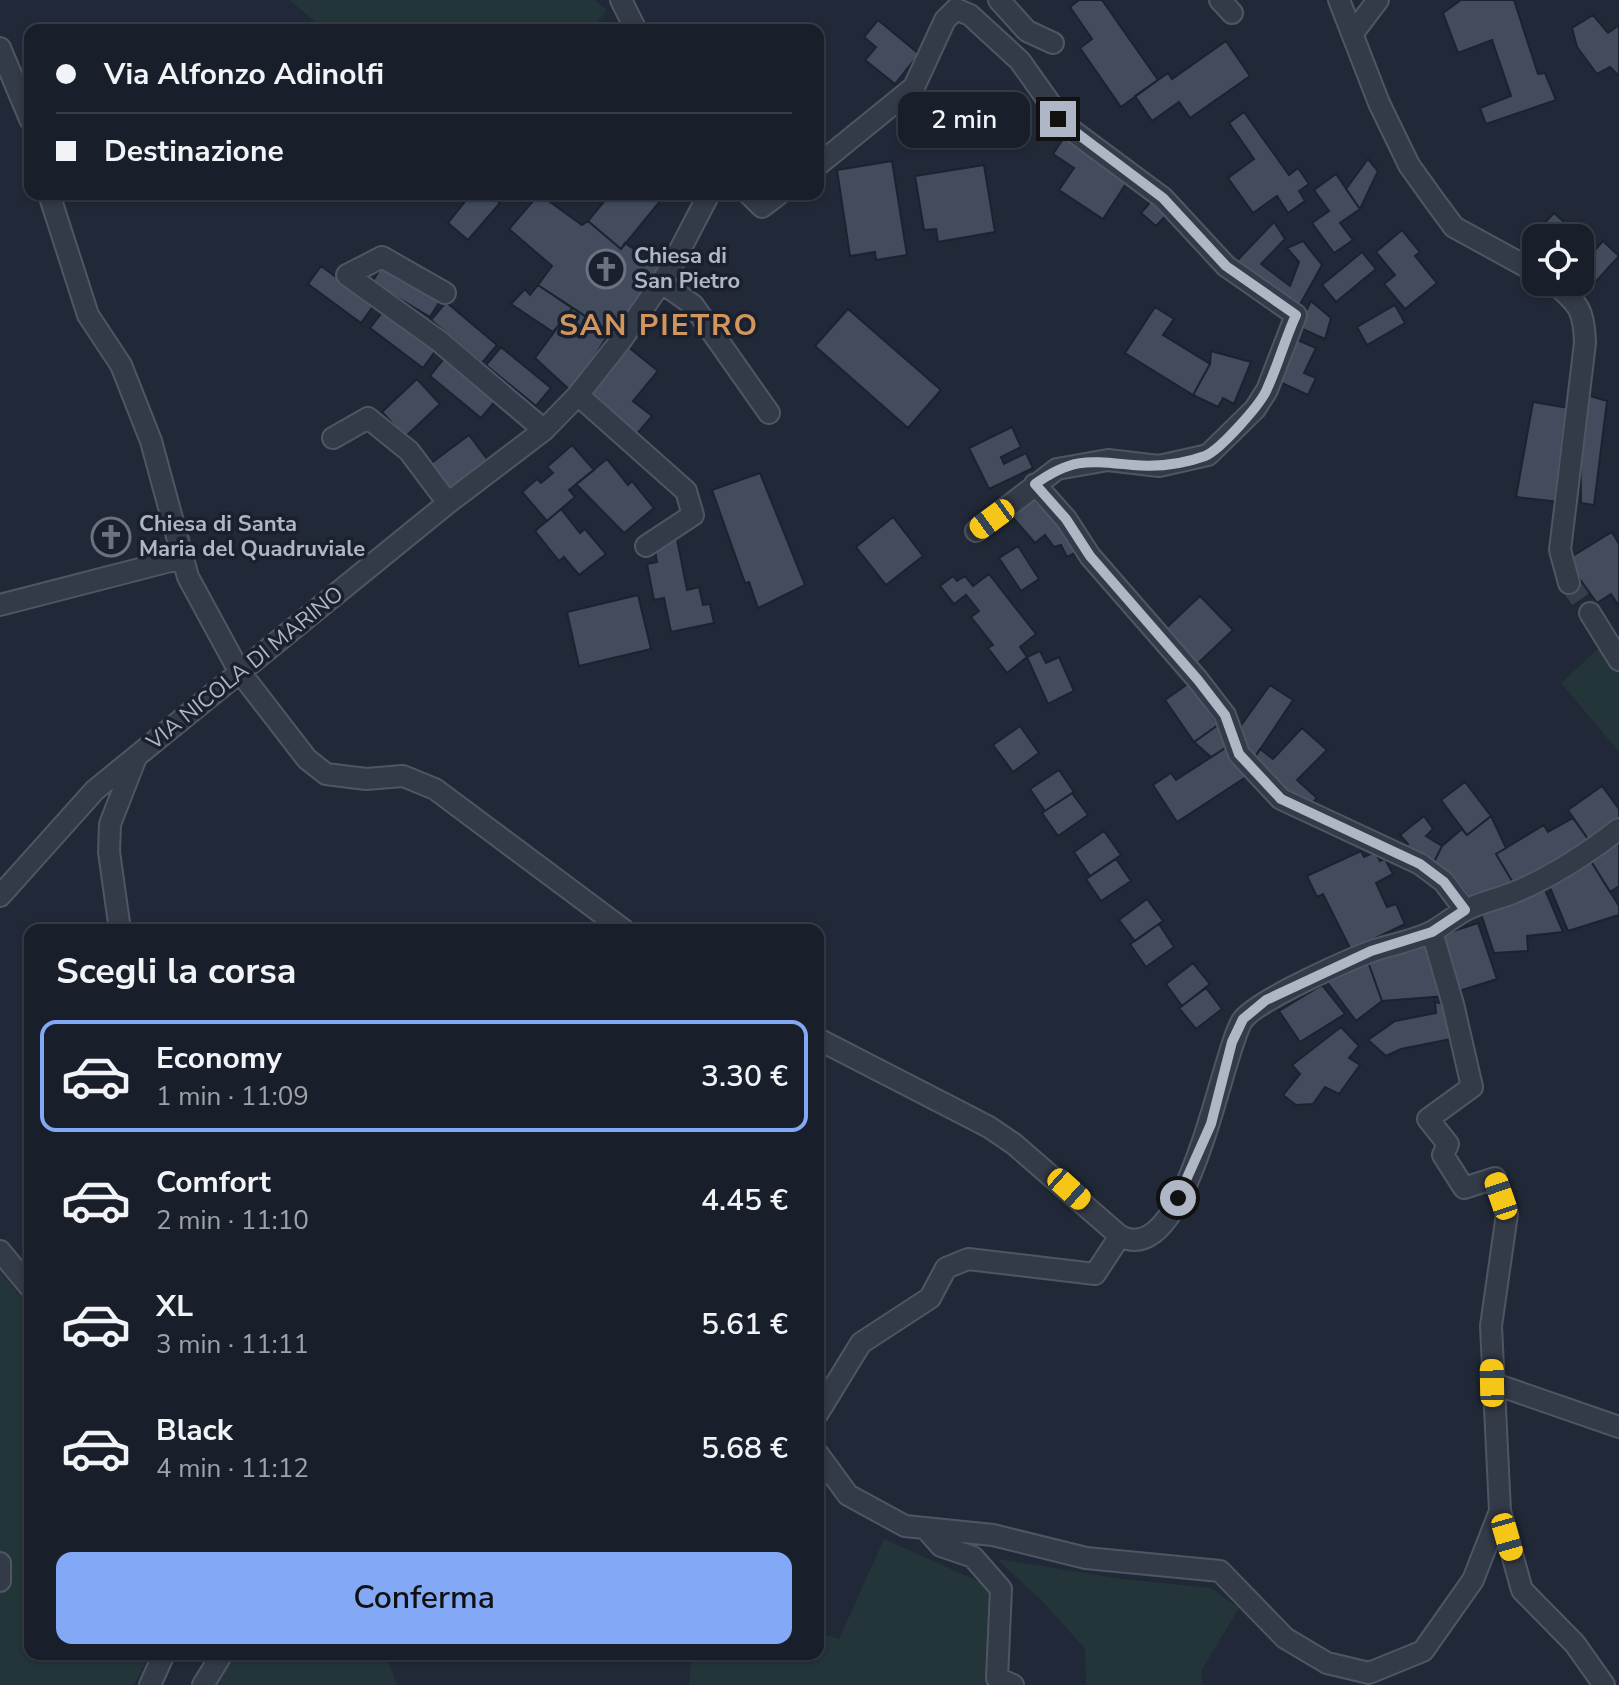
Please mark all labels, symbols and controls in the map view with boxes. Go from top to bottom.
text: Via Alfonzo Adinolfi [104,54,384,95]
callout: 2 min [898,91,1030,147]
route end [1040,101,1076,137]
text: 2 min [931,102,997,137]
text: Destinazione [104,131,284,172]
map controls [1522,224,1594,296]
button: locate [1522,224,1594,296]
place label: Chiesa di San Pietro [634,241,740,296]
church icon: Chiesa di San Pietro [585,248,627,290]
district label: SAN PIETRO [559,305,759,346]
car [966,495,1018,543]
place label: Chiesa di Santa Maria del Quadruviale [139,509,365,564]
church icon: Chiesa di Santa Maria del Quadruviale [90,516,132,558]
street label: VIA NICOLA DI MARINO [140,579,350,757]
text: Scegli la corsa [56,947,296,996]
text: Economy [156,1038,282,1079]
icon: car [60,1040,132,1112]
text: 3.30 € [701,1056,788,1097]
text: 1 min · 11:09 [156,1079,309,1114]
text: Comfort [156,1162,271,1203]
icon: car [60,1164,132,1236]
car [1043,1164,1095,1214]
car [1482,1169,1520,1223]
text: 4.45 € [701,1180,788,1221]
route start [1160,1180,1196,1216]
text: 2 min · 11:10 [156,1203,309,1238]
text: XL [156,1286,193,1327]
icon: car [60,1288,132,1360]
text: 5.61 € [701,1304,788,1345]
text: 3 min · 11:11 [156,1327,309,1362]
car [1480,1359,1504,1407]
text: Black [156,1410,233,1451]
icon: car [60,1412,132,1484]
text: 5.68 € [701,1428,788,1469]
text: 4 min · 11:12 [156,1451,309,1486]
car [1489,1511,1525,1563]
button: Conferma [56,1552,792,1644]

